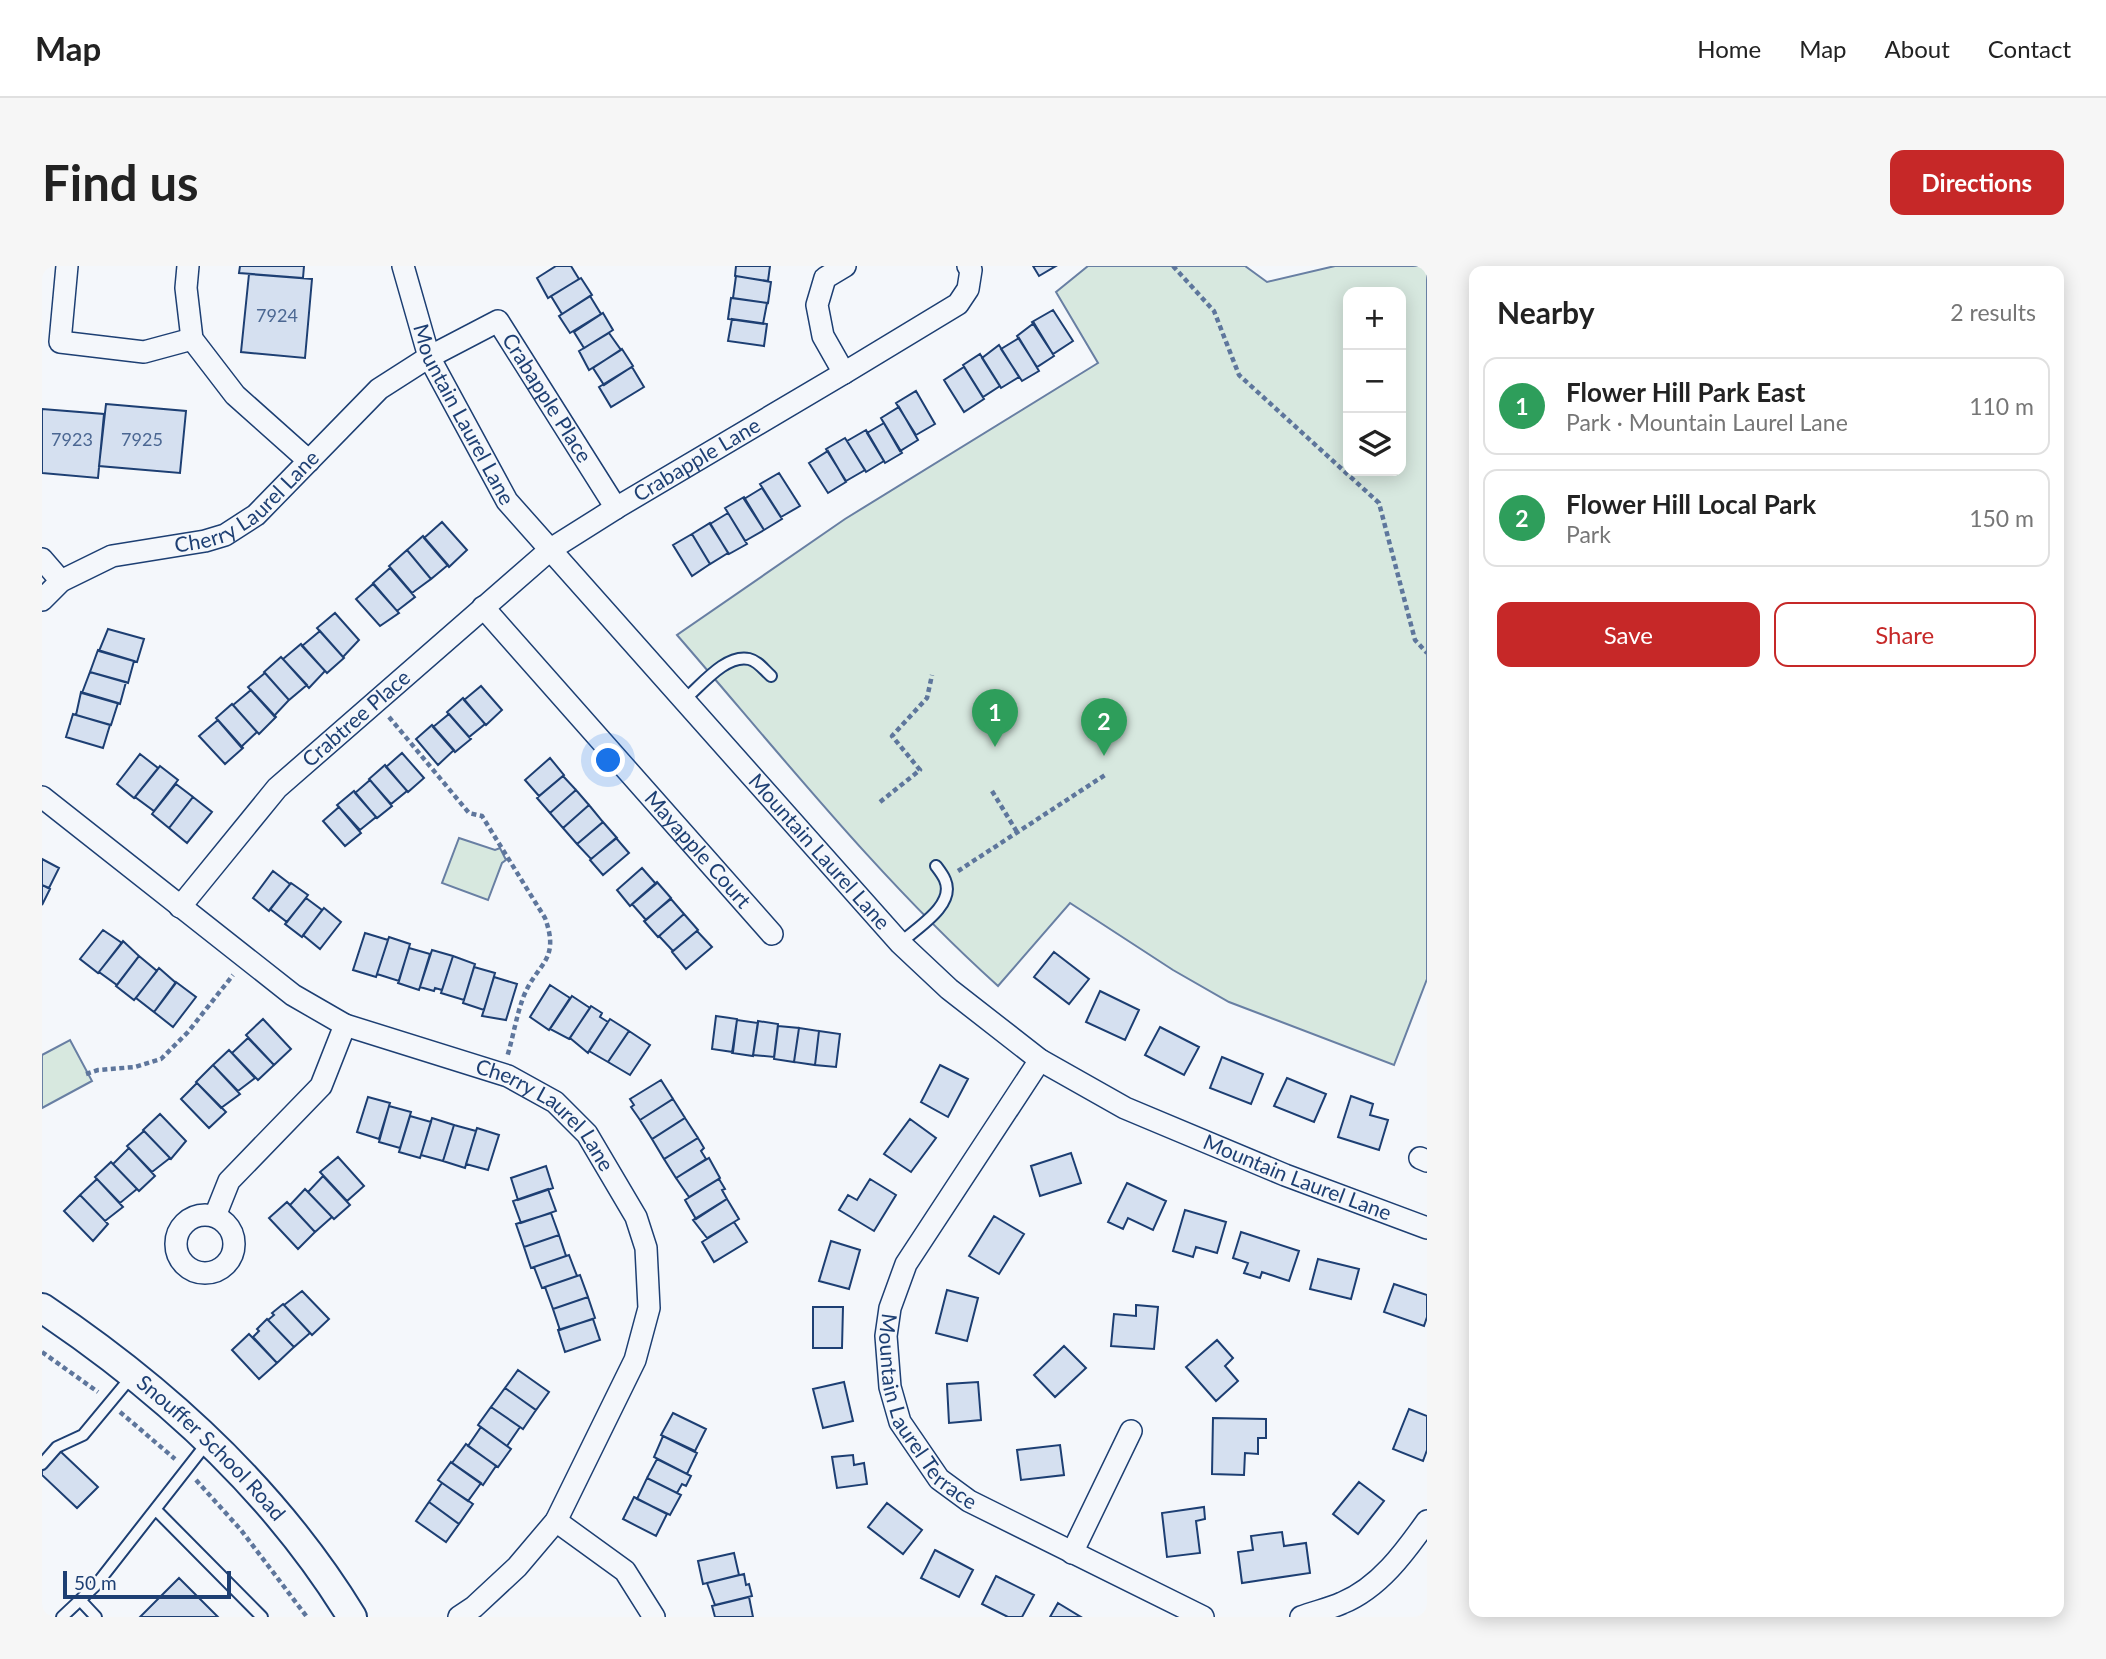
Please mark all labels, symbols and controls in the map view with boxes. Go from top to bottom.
text: Map [35,28,101,68]
text: Home [1697,34,1761,63]
text: Map [1799,34,1847,63]
text: About [1885,34,1950,63]
text: Contact [1988,34,2071,63]
button: Directions [1890,150,2064,215]
text: Find us [42,153,199,211]
map controls [1343,287,1406,476]
button: + [1343,287,1406,350]
text: Nearby [1497,294,1595,330]
text: 2 results [1950,298,2036,326]
house number: 7924 [256,304,298,326]
street label: Mountain Laurel Lane [409,321,521,509]
street label: Crabapple Place [498,328,598,466]
button: − [1343,350,1406,413]
text: Flower Hill Park East [1566,376,1805,408]
text: 1 [1515,392,1529,420]
text: 110 m [1969,392,2034,420]
text: Park · Mountain Laurel Lane [1566,408,1848,436]
street label: Crabapple Lane [628,412,764,506]
button: layers [1343,413,1406,476]
house number: 7923 [51,428,93,450]
house number: 7925 [121,428,163,450]
street label: Cherry Laurel Lane [173,444,323,557]
text: Flower Hill Local Park [1566,488,1816,520]
text: 2 [1515,504,1529,532]
text: 150 m [1969,504,2034,532]
text: Park [1566,520,1611,548]
button: Save [1497,602,1760,667]
button: Share [1774,602,2036,667]
street label: Crabtree Place [297,664,414,771]
pin: 1 [972,689,1018,747]
pin: 2 [1081,698,1127,756]
your location [591,743,625,777]
street label: Mountain Laurel Lane [744,768,896,934]
street label: Mayapple Court [640,785,757,913]
street label: Cherry Laurel Lane [473,1053,620,1175]
street label: Mountain Laurel Lane [1200,1128,1395,1225]
street label: Mountain Laurel Terrace [875,1312,981,1514]
street label: Snouffer School Road [132,1369,291,1525]
scale bar [63,1568,231,1600]
text: 50 m [74,1571,117,1594]

